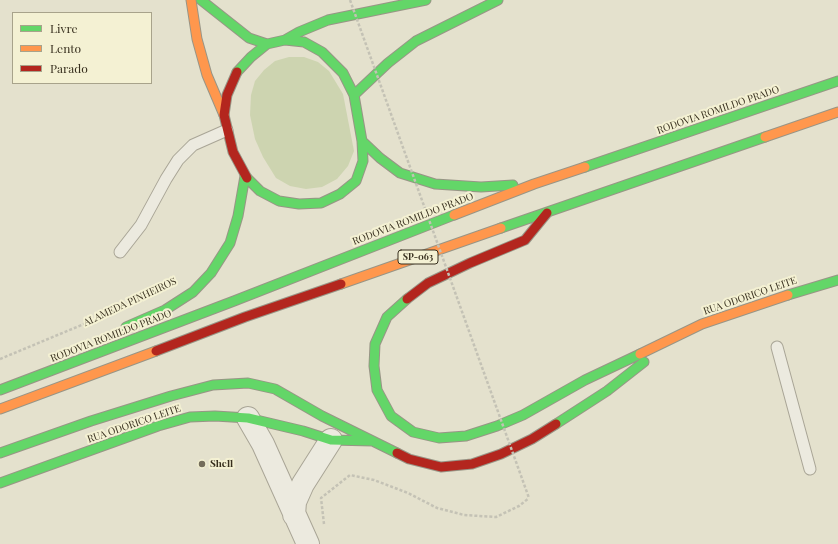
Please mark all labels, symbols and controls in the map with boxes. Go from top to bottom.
legend [12,12,152,84]
text: Livre [50,20,78,36]
text: Lento [50,40,81,56]
text: Parado [50,60,88,76]
street label: RODOVIA ROMILDO PRADO [655,83,781,137]
street label: RODOVIA ROMILDO PRADO [351,190,475,248]
road number: SP-063 [398,250,438,264]
street label: RUA ODORICO LEITE [702,274,798,318]
street label: ALAMEDA PINHEIROS [82,275,178,329]
street label: RODOVIA ROMILDO PRADO [49,307,173,365]
street label: RUA ODORICO LEITE [86,402,182,446]
place label: Shell [210,458,233,470]
marker: Shell [197,459,207,469]

